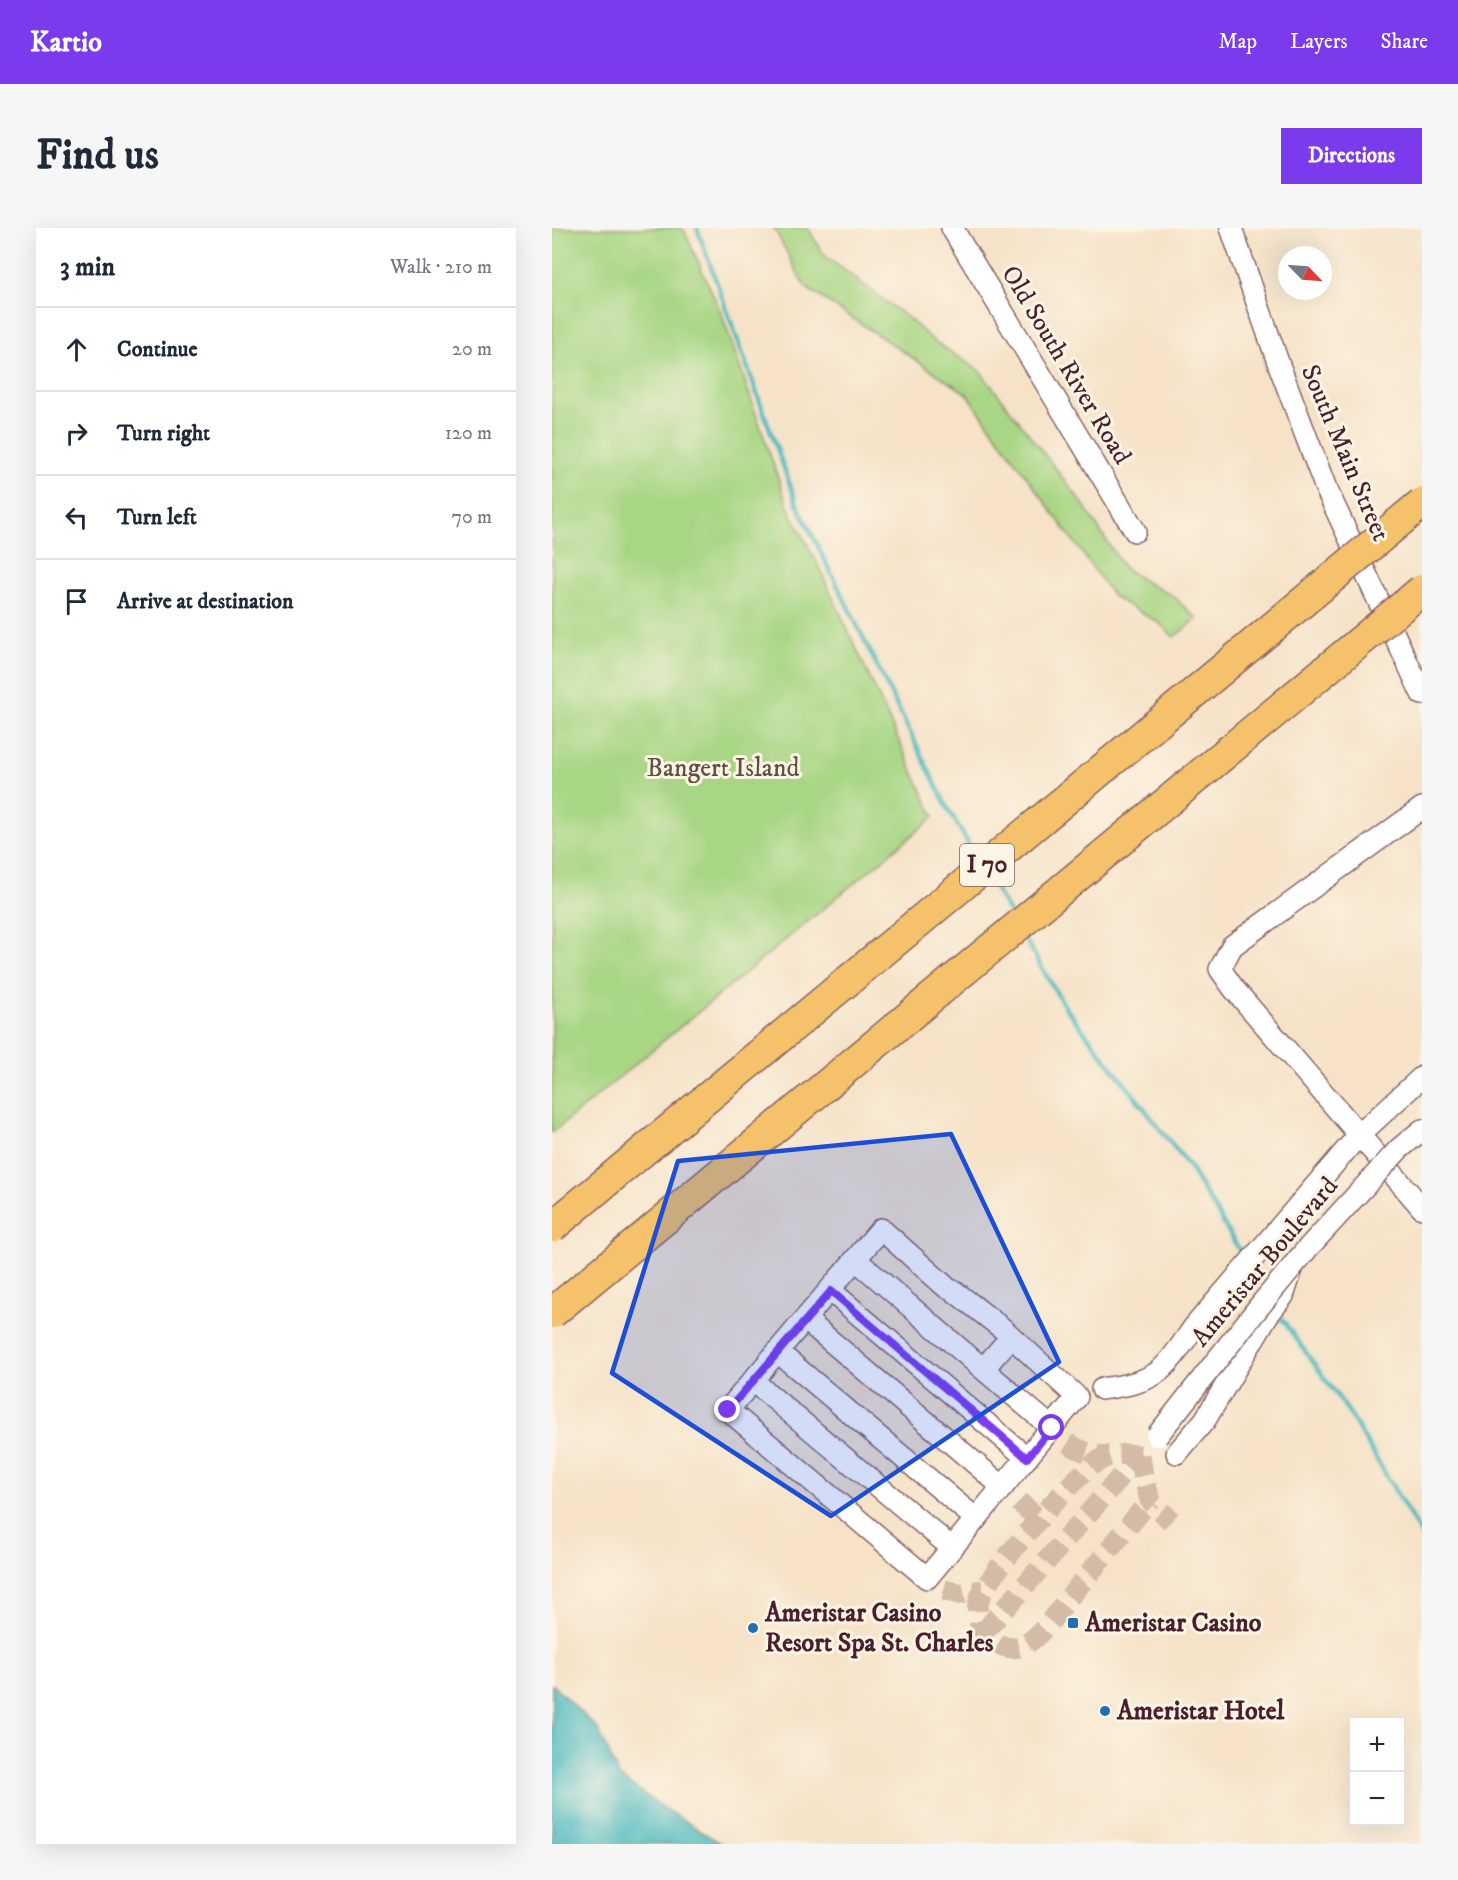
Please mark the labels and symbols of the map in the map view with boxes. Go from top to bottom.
north arrow [1278,246,1332,300]
street label: Old South River Road [994,260,1138,470]
street label: South Main Street [1293,360,1397,546]
park label: Bangert Island [647,752,799,785]
road number: I 70 [960,844,1014,886]
street label: Ameristar Boulevard [1184,1170,1346,1354]
route end [714,1396,740,1422]
route start [1038,1414,1064,1440]
place label: Ameristar Casino Resort Spa St. Charles [764,1597,994,1660]
place label: Ameristar Casino [1084,1607,1262,1640]
marker: Ameristar Casino [1066,1616,1080,1630]
marker: Ameristar Casino Resort Spa St. Charles [746,1621,760,1635]
place label: Ameristar Hotel [1116,1695,1286,1728]
marker: Ameristar Hotel [1098,1704,1112,1718]

